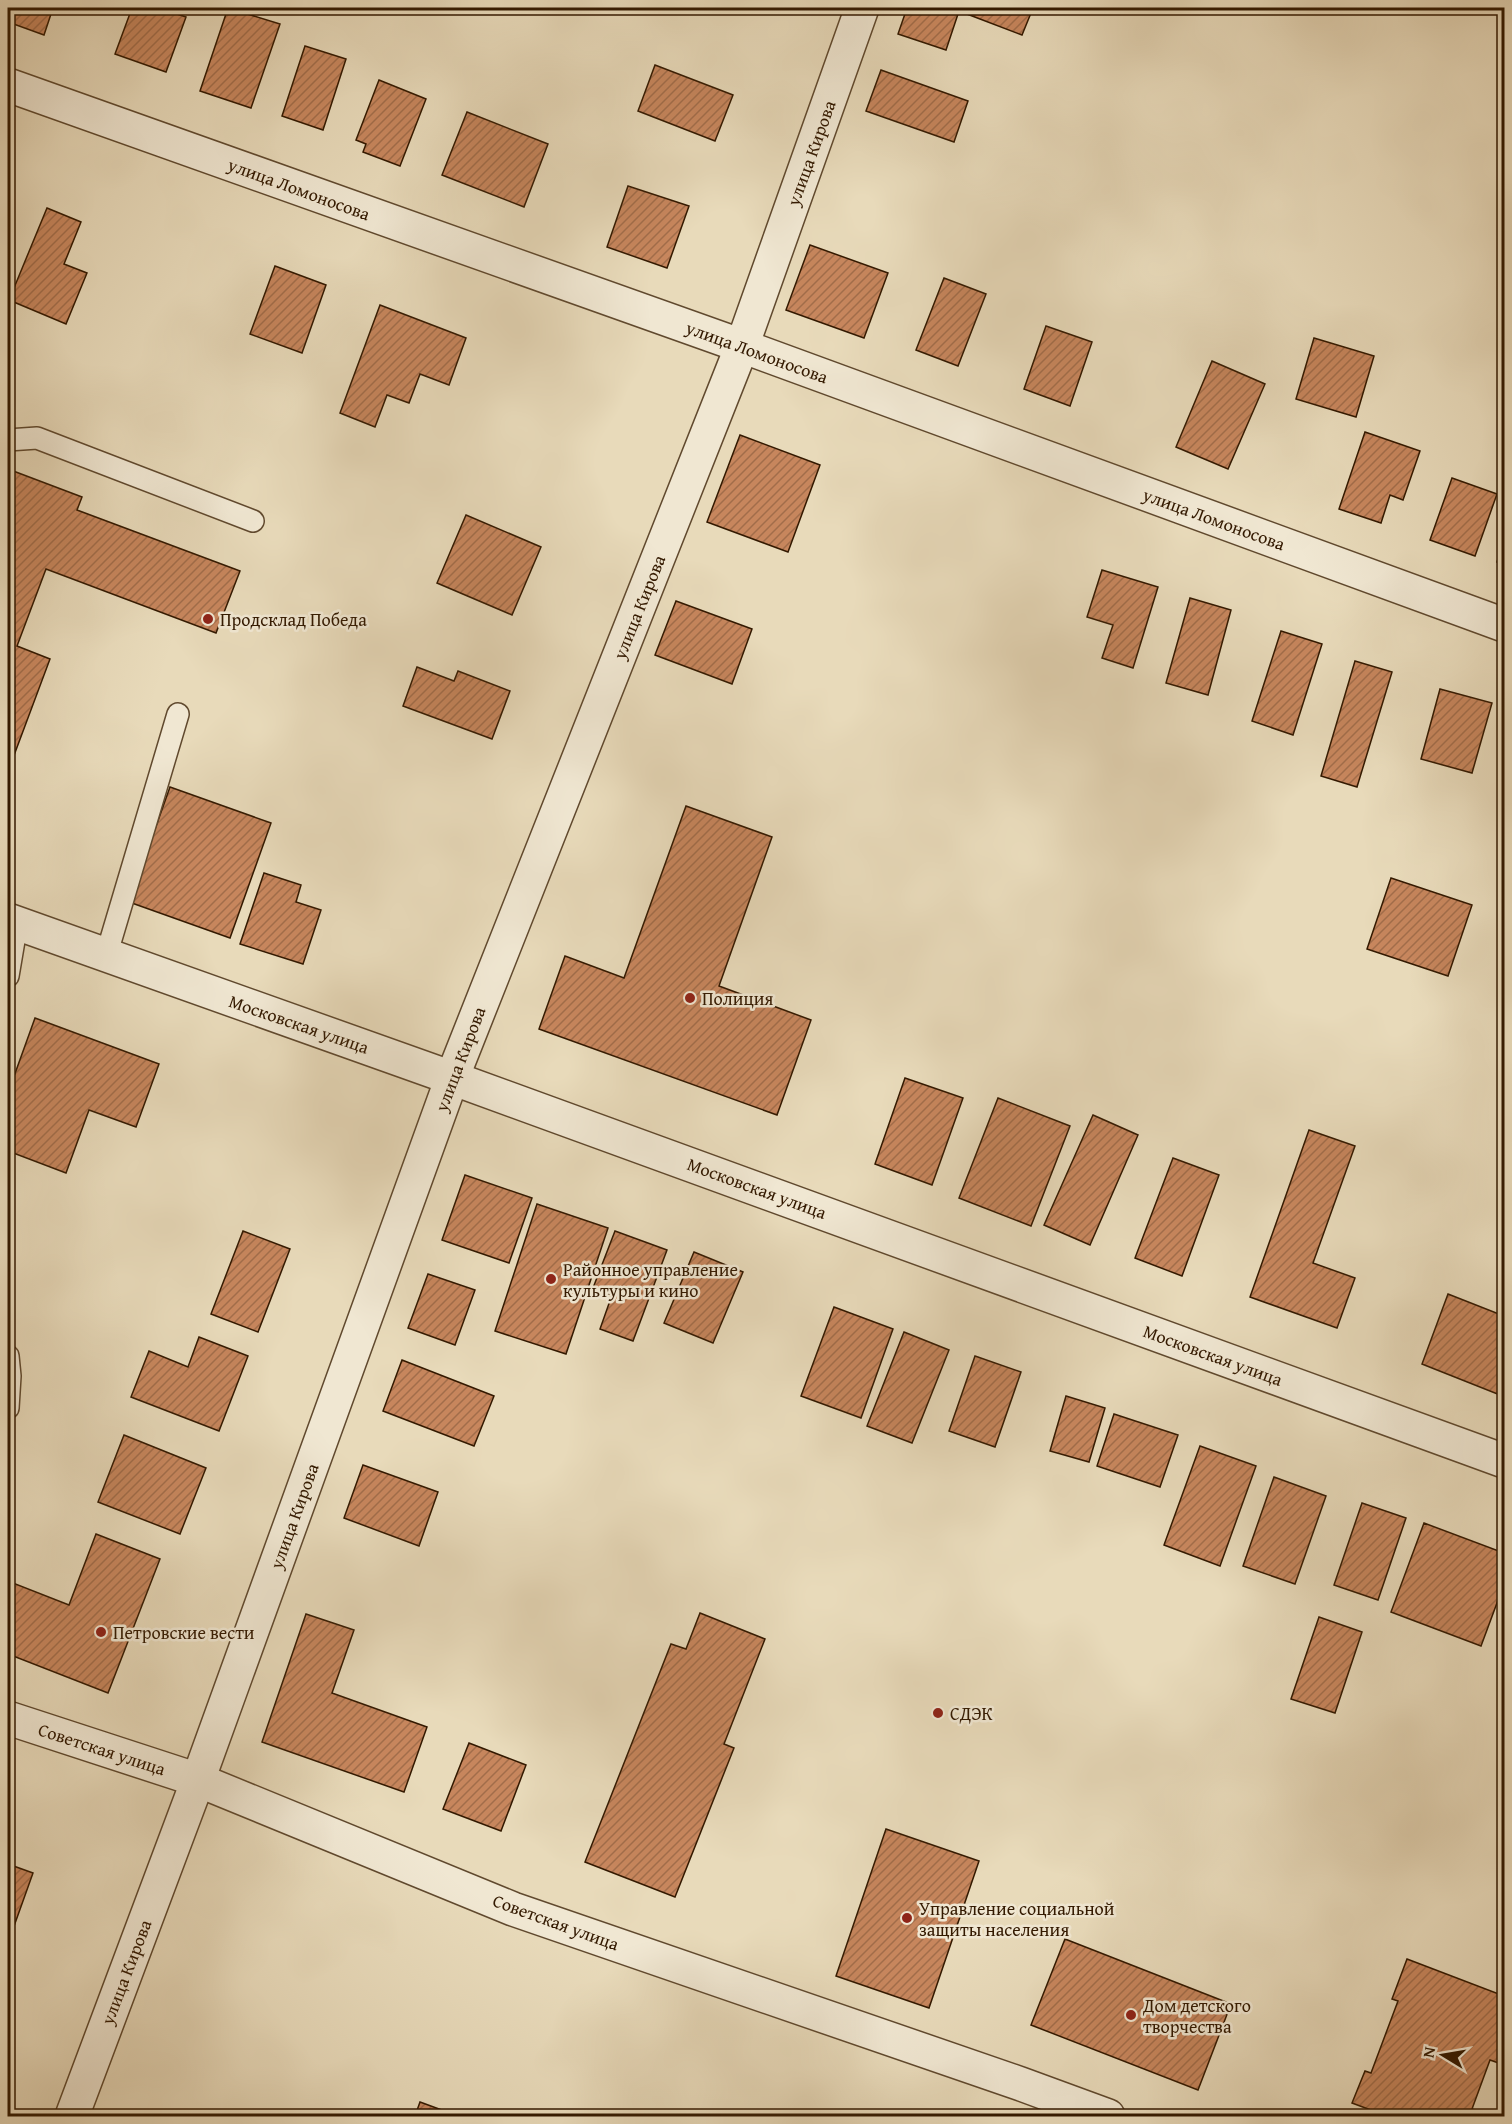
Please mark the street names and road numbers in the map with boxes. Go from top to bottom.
street label: улица Кирова [779,96,843,211]
street label: улица Ломоносова [223,150,374,227]
street label: улица Ломоносова [681,313,832,390]
street label: улица Ломоносова [1138,480,1289,557]
street label: улица Кирова [605,550,672,664]
street label: Московская улица [225,987,373,1061]
street label: улица Кирова [427,1002,493,1116]
street label: Московская улица [684,1150,831,1226]
street label: Московская улица [1140,1317,1287,1393]
street label: улица Кирова [262,1459,326,1574]
street label: Советская улица [35,1716,170,1782]
street label: Советская улица [489,1887,623,1957]
street label: улица Кирова [93,1915,159,2029]

